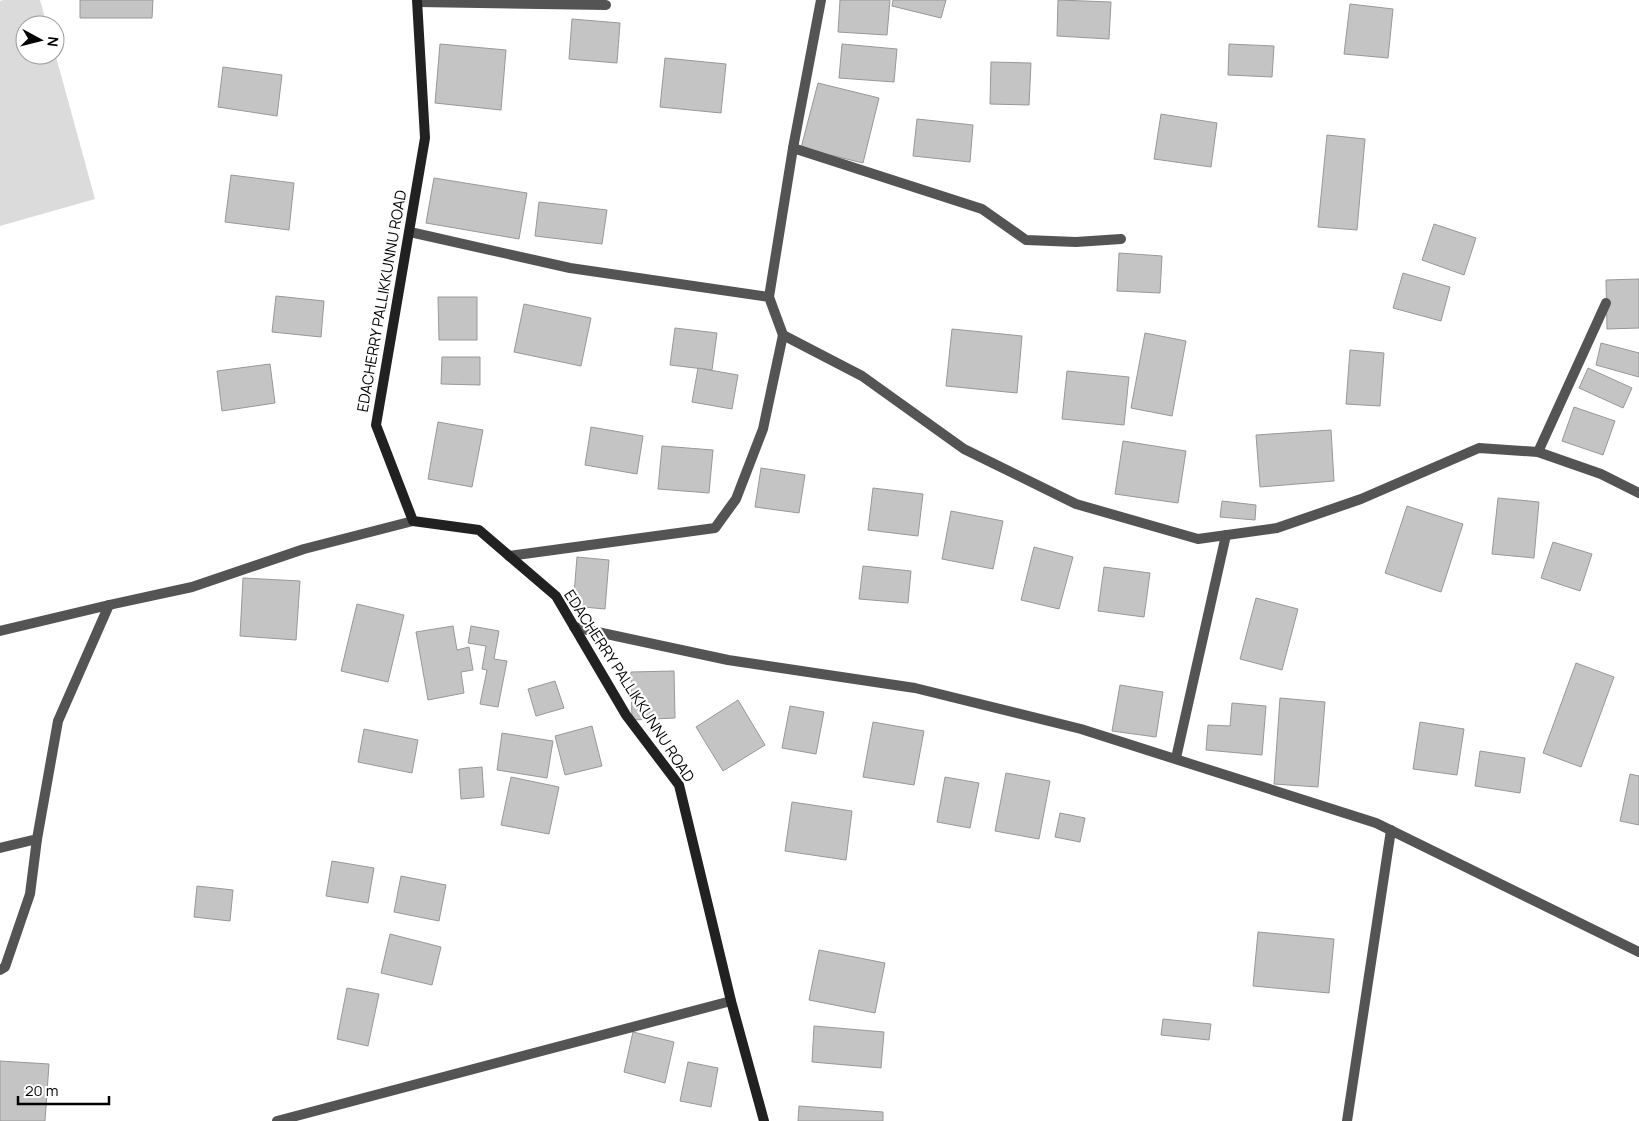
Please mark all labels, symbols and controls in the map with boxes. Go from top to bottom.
north arrow [15,15,65,65]
text: N [43,35,63,48]
street label: EDACHERRY PALLIKKUNNU ROAD [352,188,411,414]
street label: EDACHERRY PALLIKKUNNU ROAD [559,586,700,786]
scale bar [18,1074,109,1106]
text: 20 m [25,1080,58,1101]

